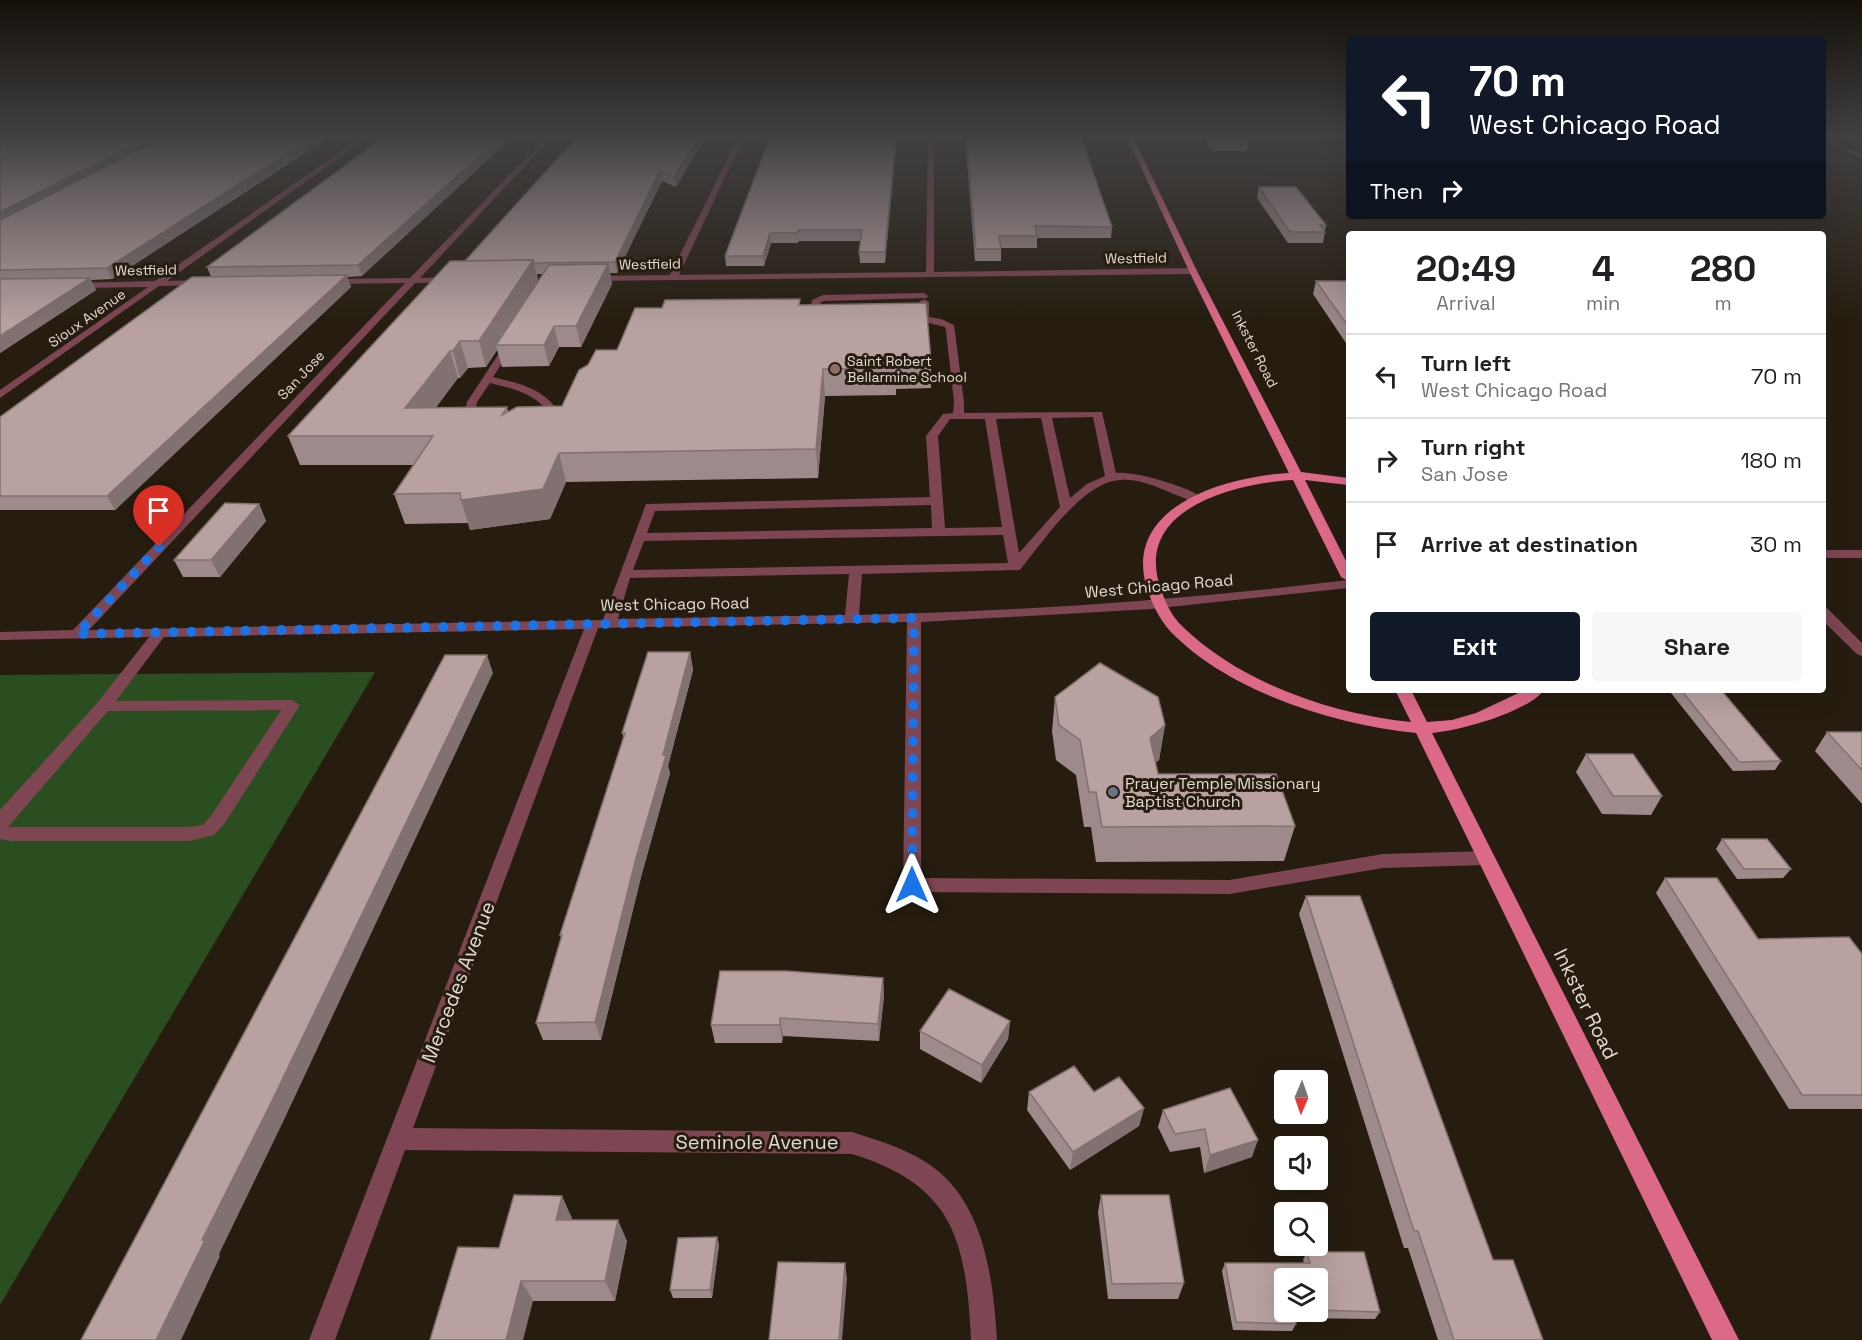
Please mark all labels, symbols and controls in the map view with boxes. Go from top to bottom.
text: 70 m [1469,55,1566,108]
icon: left [1370,60,1448,138]
text: West Chicago Road [1469,107,1721,142]
icon: right [1435,174,1468,207]
text: Then [1370,177,1423,205]
text: 20:49 [1416,246,1516,292]
text: 4 [1592,246,1615,292]
text: 280 [1690,246,1756,292]
street label: Westfield [1105,248,1167,268]
street label: Westfield [619,254,681,274]
street label: Westfield [115,260,177,280]
street label: Sioux Avenue [45,285,129,351]
text: Arrival [1436,290,1496,316]
text: min [1586,290,1620,316]
text: m [1715,290,1732,316]
street label: Inkster Road [1228,307,1282,391]
street label: San Jose [274,347,328,403]
text: Turn left [1421,349,1511,377]
place label: Saint Robert Bellarmine School [847,352,967,386]
icon: left [1370,360,1403,393]
marker: Saint Robert Bellarmine School [828,362,842,376]
text: 70 m [1751,362,1802,390]
text: West Chicago Road [1421,377,1607,403]
text: Turn right [1421,433,1526,461]
icon: right [1370,444,1403,477]
text: 180 m [1740,446,1802,474]
text: San Jose [1421,461,1508,487]
pin [133,485,184,547]
icon: arrive [142,494,175,527]
icon: arrive [1370,528,1403,561]
text: Arrive at destination [1421,530,1638,558]
text: 30 m [1750,530,1802,558]
street label: West Chicago Road [1084,569,1234,603]
street label: West Chicago Road [600,592,750,616]
button: Exit [1370,612,1580,681]
button: Share [1592,612,1802,681]
place label: Prayer Temple Missionary Baptist Church [1125,773,1320,812]
marker: Prayer Temple Missionary Baptist Church [1106,785,1120,799]
position arrow [880,853,944,917]
street label: Mercedes Avenue [415,898,501,1066]
street label: Inkster Road [1548,944,1624,1064]
north arrow [1274,1070,1328,1124]
map controls [1274,1070,1328,1322]
street label: Seminole Avenue [675,1129,839,1155]
button: sound [1274,1136,1328,1190]
button: search [1274,1202,1328,1256]
button: layers [1274,1268,1328,1322]

